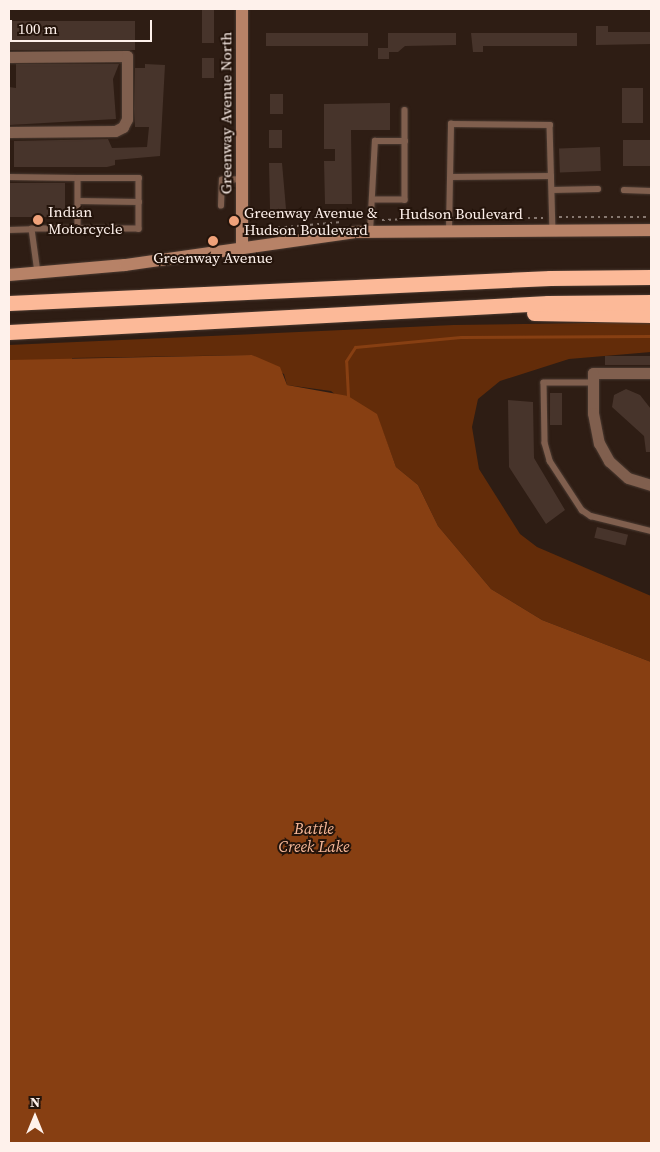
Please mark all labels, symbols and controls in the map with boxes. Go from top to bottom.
scale bar [12,10,155,42]
text: 100 m [18,18,58,39]
street label: Greenway Avenue North [217,32,235,194]
place label: Indian Motorcycle [48,202,123,237]
place label: Greenway Avenue & Hudson Boulevard [244,203,378,238]
street label: Hudson Boulevard [399,205,523,223]
marker: Indian Motorcycle [32,214,44,226]
marker: Greenway Avenue & Hudson Boulevard [228,215,240,227]
marker: Greenway Avenue [207,235,219,247]
place label: Greenway Avenue [153,249,273,267]
water label: Battle Creek Lake [279,818,349,856]
north arrow [10,1092,60,1142]
text: N [30,1092,40,1112]

